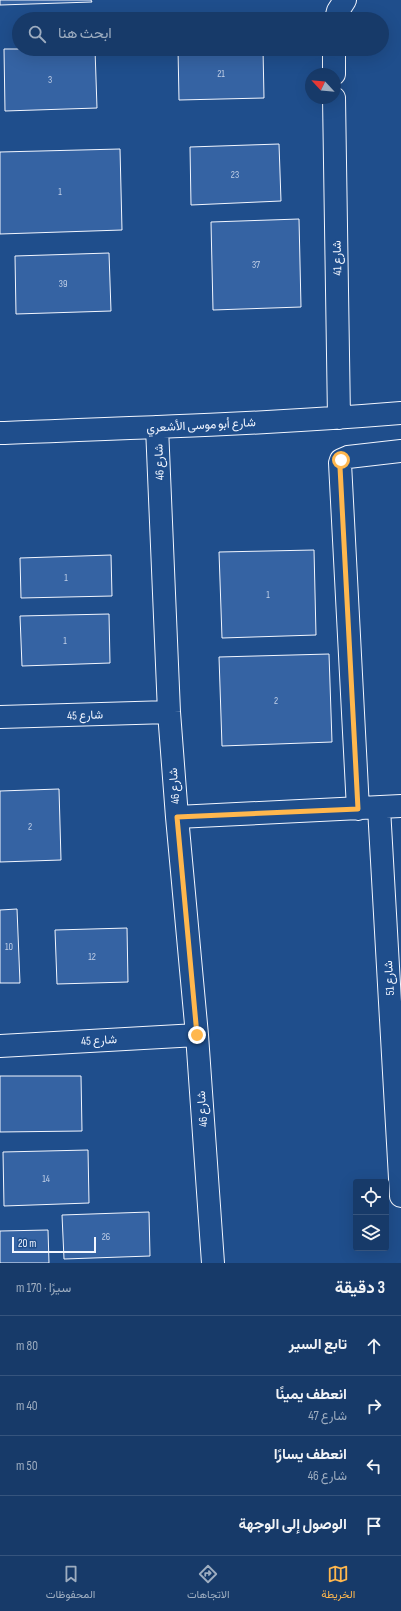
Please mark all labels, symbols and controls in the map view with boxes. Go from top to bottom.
search box [12,12,389,56]
icon: search [26,23,48,45]
text: ابحث هنا [58,24,112,43]
house number: 21 [217,68,225,80]
north arrow [305,68,341,104]
house number: 3 [48,74,52,86]
house number: 23 [231,169,239,181]
house number: 1 [58,186,62,198]
street label: شارع 41 [330,240,346,276]
house number: 37 [252,259,260,271]
house number: 39 [59,278,67,290]
street label: شارع أبو موسى الأشعري [146,415,256,438]
street label: شارع 46 [151,444,169,480]
route start [332,451,350,469]
house number: 1 [64,572,68,584]
house number: 1 [266,589,270,601]
house number: 1 [63,635,67,647]
house number: 2 [274,695,278,707]
street label: شارع 45 [67,707,103,725]
street label: شارع 46 [166,767,184,805]
house number: 2 [28,821,32,833]
house number: 10 [5,941,13,953]
house number: 12 [88,951,96,963]
street label: شارع 51 [381,960,399,996]
route end [188,1026,206,1044]
street label: شارع 45 [81,1032,117,1050]
street label: شارع 46 [194,1090,212,1128]
house number: 14 [42,1173,50,1185]
map controls [353,1179,389,1251]
button: locate [353,1179,389,1215]
button: layers [353,1215,389,1251]
house number: 26 [102,1231,110,1243]
scale bar [12,1235,96,1254]
text: 20 m [18,1237,36,1250]
text: 3 دقيقة [335,1278,385,1298]
text: سيرًا · 170 m [16,1280,71,1296]
text: تابع السير [289,1335,347,1354]
icon: ahead [363,1335,385,1357]
text: 80 m [16,1338,38,1354]
text: انعطف يمينًا [276,1385,347,1404]
icon: right [363,1395,385,1417]
text: 40 m [16,1398,38,1414]
text: شارع 47 [308,1408,347,1424]
text: انعطف يسارًا [274,1445,347,1464]
icon: left [363,1455,385,1477]
text: 50 m [16,1458,37,1474]
text: شارع 46 [308,1468,347,1484]
text: الوصول إلى الوجهة [239,1515,347,1534]
icon: arrive [363,1515,385,1537]
tab: المحفوظات [46,1563,95,1604]
tab: الاتجاهات [187,1563,230,1604]
tab: الخريطة [321,1563,355,1604]

